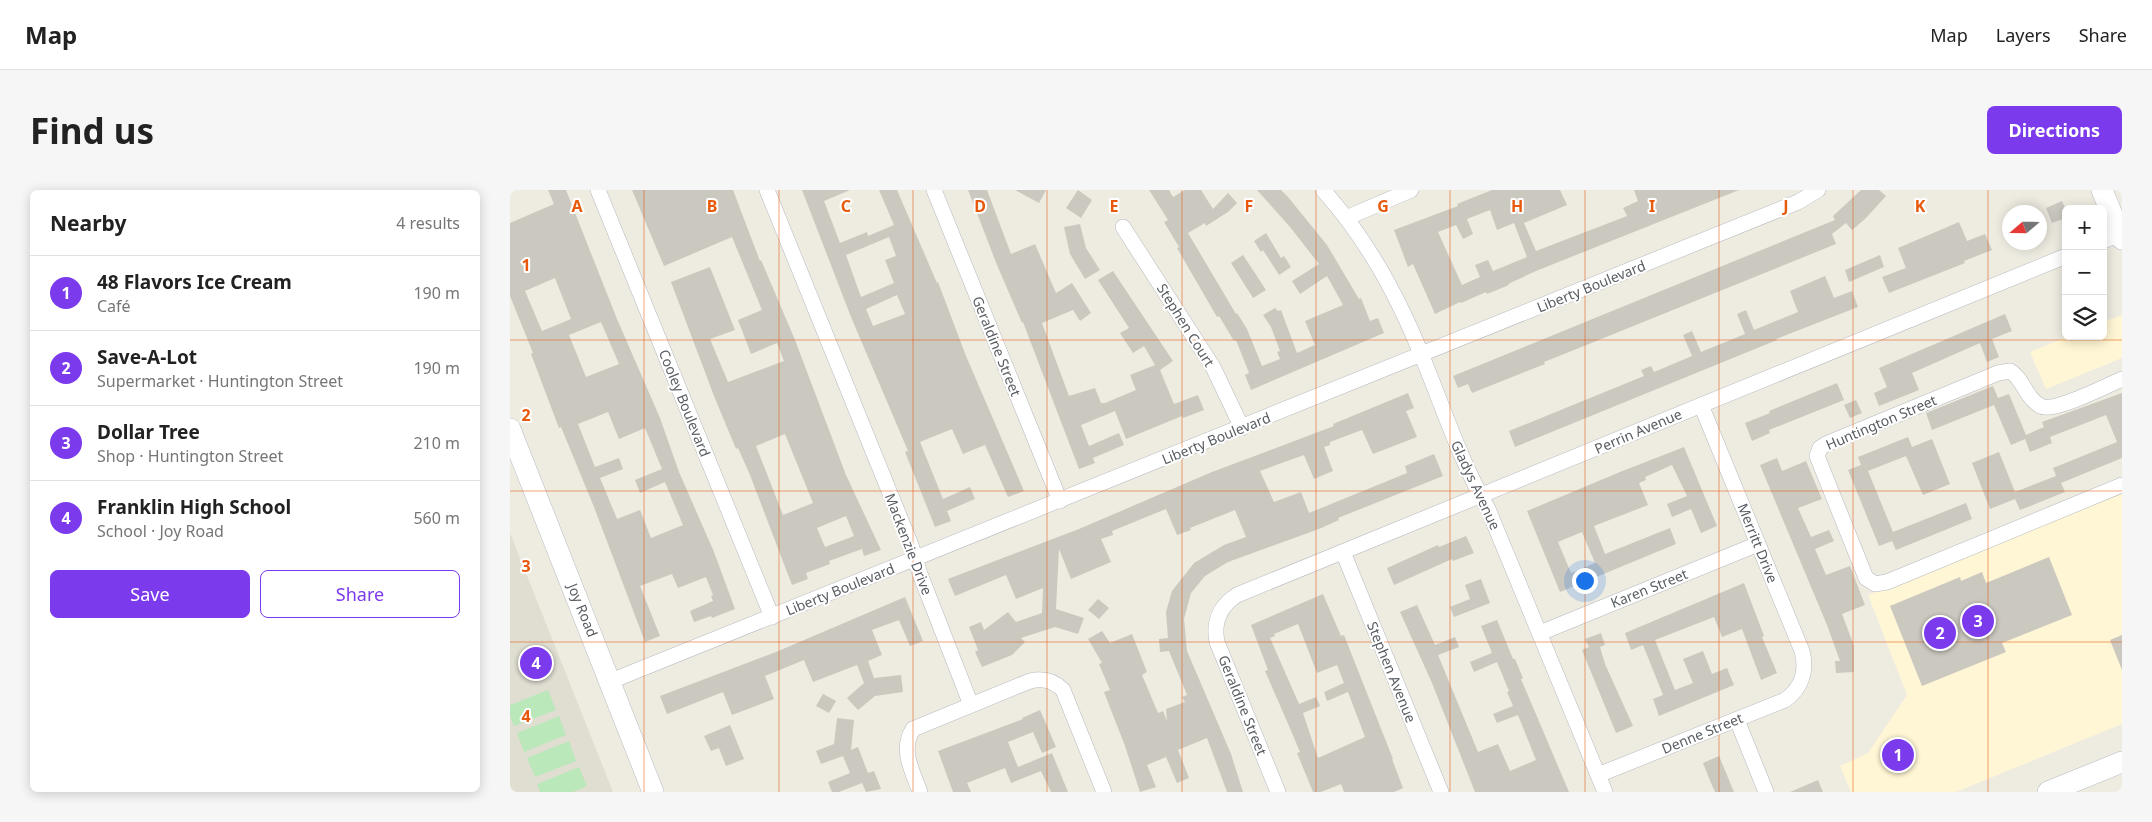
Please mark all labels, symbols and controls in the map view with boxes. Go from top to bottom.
text: Map [25,18,77,51]
text: Map [1930,23,1968,47]
text: Layers [1996,23,2051,47]
text: Share [2079,23,2127,47]
button: Directions [1987,106,2122,154]
text: Find us [30,107,154,154]
text: A [571,195,583,217]
text: B [707,195,717,217]
text: C [841,195,851,217]
text: D [974,195,986,217]
text: E [1110,195,1119,217]
text: F [1245,195,1253,217]
text: G [1377,195,1389,217]
text: H [1511,195,1523,217]
text: I [1649,195,1655,217]
text: J [1781,195,1789,217]
text: K [1915,195,1926,217]
north arrow [2002,205,2047,250]
map controls [2062,205,2107,340]
button: + [2062,205,2107,250]
text: Nearby [50,209,126,237]
text: 4 results [396,212,460,234]
button: − [2062,250,2107,295]
text: 1 [521,254,531,276]
street label: Liberty Boulevard [1534,256,1648,316]
text: 48 Flavors Ice Cream [97,269,292,295]
street label: Stephen Court [1153,280,1219,370]
text: 1 [61,282,71,304]
text: 190 m [413,282,460,304]
street label: Geraldine Street [968,293,1026,399]
text: Café [97,295,131,317]
button: layers [2062,295,2107,340]
text: Save-A-Lot [97,344,197,370]
street label: Cooley Boulevard [655,346,715,460]
text: 2 [61,357,71,379]
text: 190 m [413,357,460,379]
text: Supermarket · Huntington Street [97,370,343,392]
street label: Huntington Street [1823,390,1939,454]
text: 2 [521,404,531,426]
street label: Perrin Avenue [1591,404,1685,458]
street label: Liberty Boulevard [1159,408,1273,468]
text: Dollar Tree [97,419,200,445]
text: 3 [61,432,71,454]
text: 210 m [413,432,460,454]
street label: Gladys Avenue [1447,437,1505,533]
text: Shop · Huntington Street [97,445,283,467]
street label: Mackenzie Drive [881,490,937,598]
text: Franklin High School [97,494,291,520]
street label: Merritt Drive [1733,500,1783,586]
text: 4 [61,507,71,529]
text: 560 m [413,507,460,529]
text: School · Joy Road [97,520,224,542]
text: 3 [521,555,531,577]
street label: Liberty Boulevard [783,559,897,619]
street label: Karen Street [1608,564,1690,612]
your location [1572,568,1598,594]
button: Save [50,570,250,618]
button: Share [260,570,460,618]
street label: Joy Road [563,578,602,640]
pin: 3 [1962,602,1994,640]
pin: 2 [1924,614,1956,652]
street label: Stephen Avenue [1363,619,1421,725]
pin: 4 [520,644,552,682]
street label: Geraldine Street [1214,652,1272,758]
text: 4 [521,705,531,727]
street label: Denne Street [1659,708,1745,758]
pin: 1 [1882,736,1914,774]

